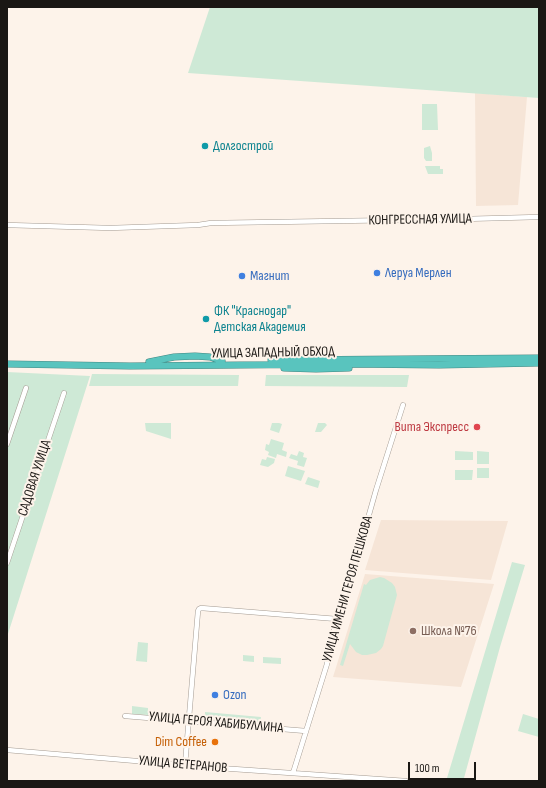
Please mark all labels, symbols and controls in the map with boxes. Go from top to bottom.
place label: Долгострой [213,138,273,154]
marker: Долгострой [200,141,210,151]
street label: КОНГРЕССНАЯ УЛИЦА [368,211,472,229]
place label: Леруа Мерлен [385,265,452,281]
place label: Магнит [250,268,290,284]
marker: Леруа Мерлен [372,268,382,278]
marker: Магнит [237,271,247,281]
place label: ФК "Краснодар" Детская Академия [214,303,306,336]
marker: ФК "Краснодар" Детская Академия [201,314,211,324]
street label: УЛИЦА ЗАПАДНЫЙ ОБХОД [211,344,335,362]
place label: Вита Экспресс [395,419,469,435]
marker: Вита Экспресс [472,422,482,432]
street label: САДОВАЯ УЛИЦА [15,438,55,518]
street label: УЛИЦА ИМЕНИ ГЕРОЯ ПЕШКОВА [319,514,377,664]
place label: Школа №76 [421,623,477,639]
marker: Школа №76 [408,626,418,636]
place label: Ozon [223,687,247,703]
marker: Ozon [210,690,220,700]
street label: УЛИЦА ГЕРОЯ ХАБИБУЛЛИНА [148,709,284,737]
place label: Dim Coffee [155,734,207,750]
marker: Dim Coffee [210,737,220,747]
street label: УЛИЦА ВЕТЕРАНОВ [138,753,228,777]
scale bar [410,754,478,780]
text: 100 m [415,761,440,776]

